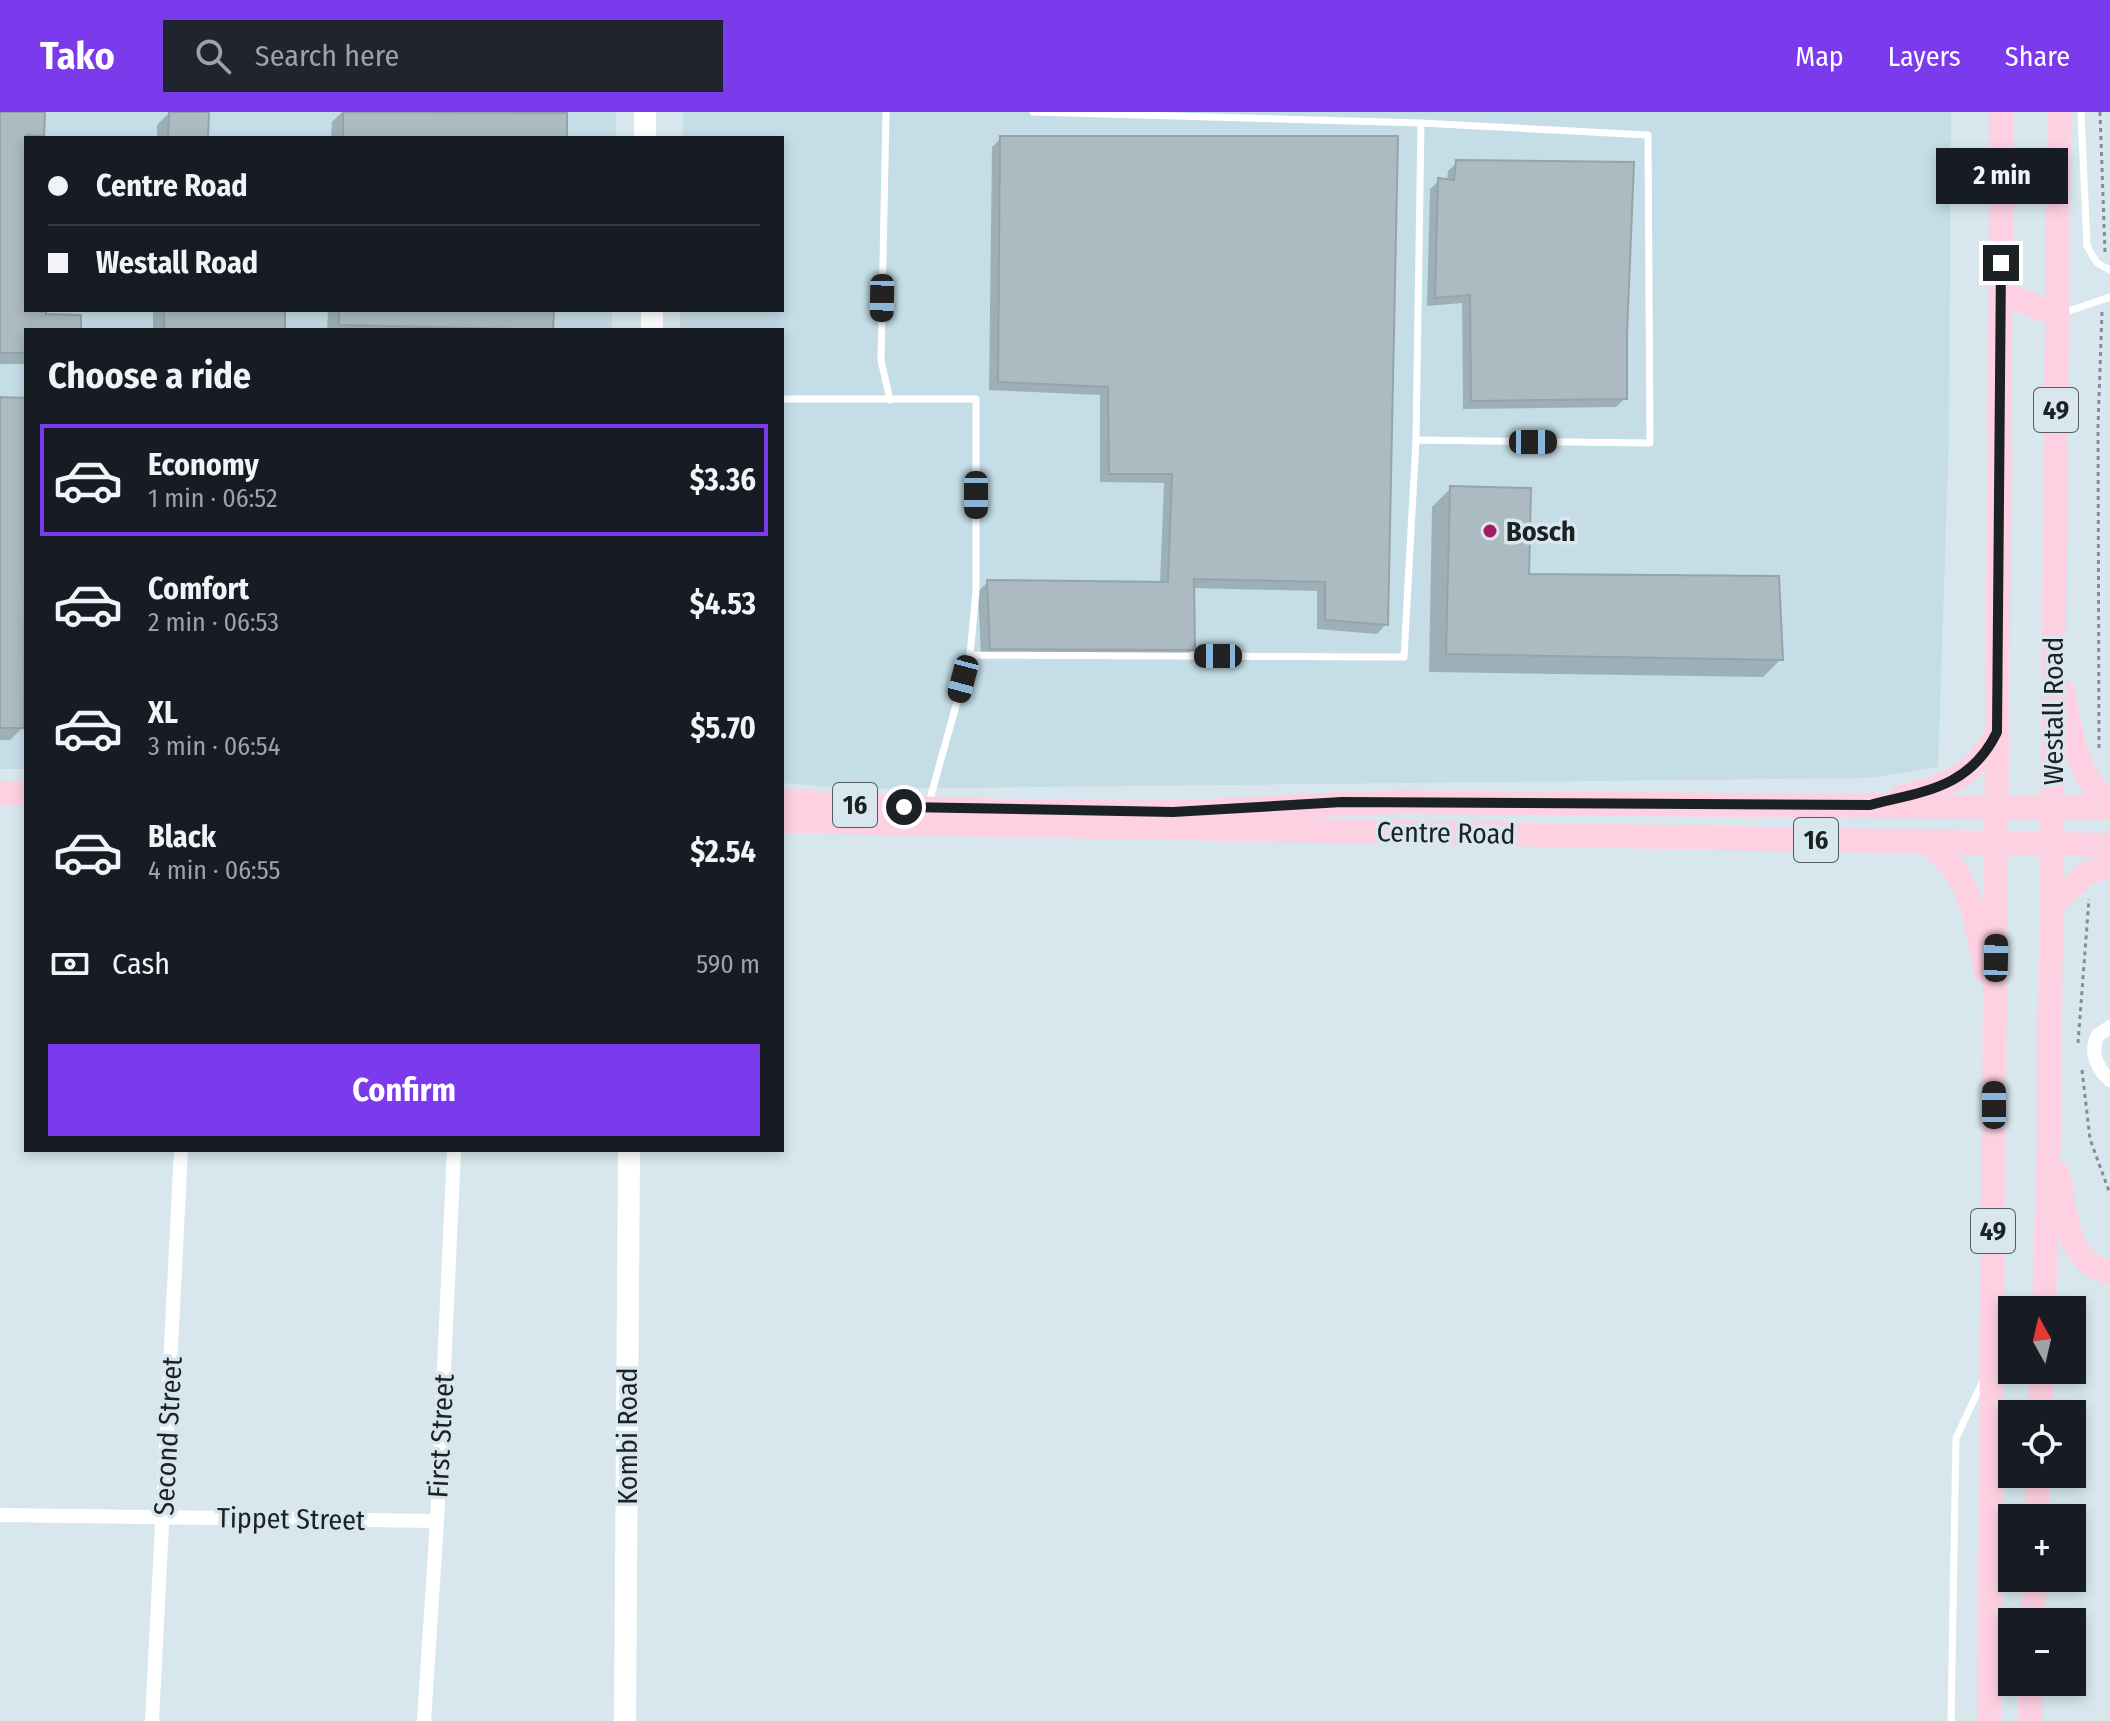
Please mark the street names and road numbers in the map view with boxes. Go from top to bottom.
road number: 49 [2034,388,2078,432]
street label: Westall Road [2037,637,2070,785]
road number: 16 [833,783,877,827]
street label: Centre Road [1376,815,1516,851]
road number: 16 [1794,818,1838,862]
road number: 49 [1971,1209,2015,1253]
street label: Second Street [147,1355,189,1516]
street label: Kombi Road [611,1367,644,1505]
street label: First Street [421,1372,461,1499]
street label: Tippet Street [217,1501,366,1537]

